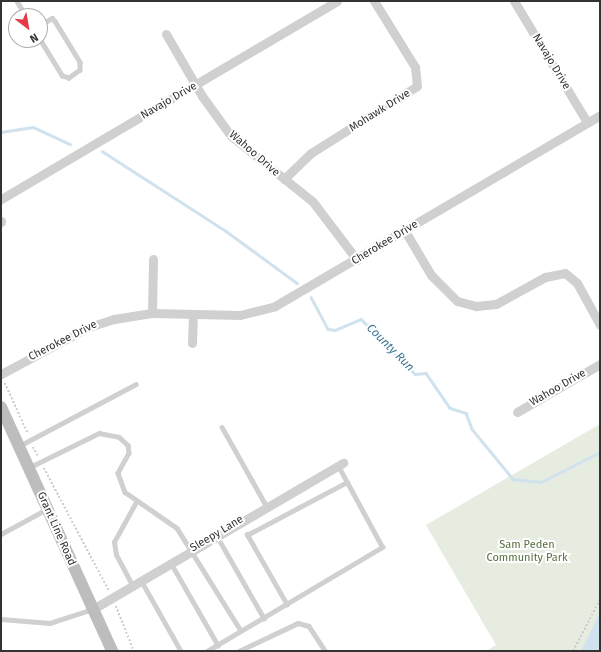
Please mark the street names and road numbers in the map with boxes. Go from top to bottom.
street label: Navajo Drive [529,32,573,92]
street label: Navajo Drive [139,80,199,122]
street label: Mohawk Drive [347,87,413,135]
street label: Wahoo Drive [226,128,282,180]
street label: Cherokee Drive [349,218,421,268]
street label: Cherokee Drive [27,318,99,364]
street label: Wahoo Drive [528,367,588,409]
street label: Grant Line Road [34,490,78,568]
street label: Sleepy Lane [188,513,246,555]

